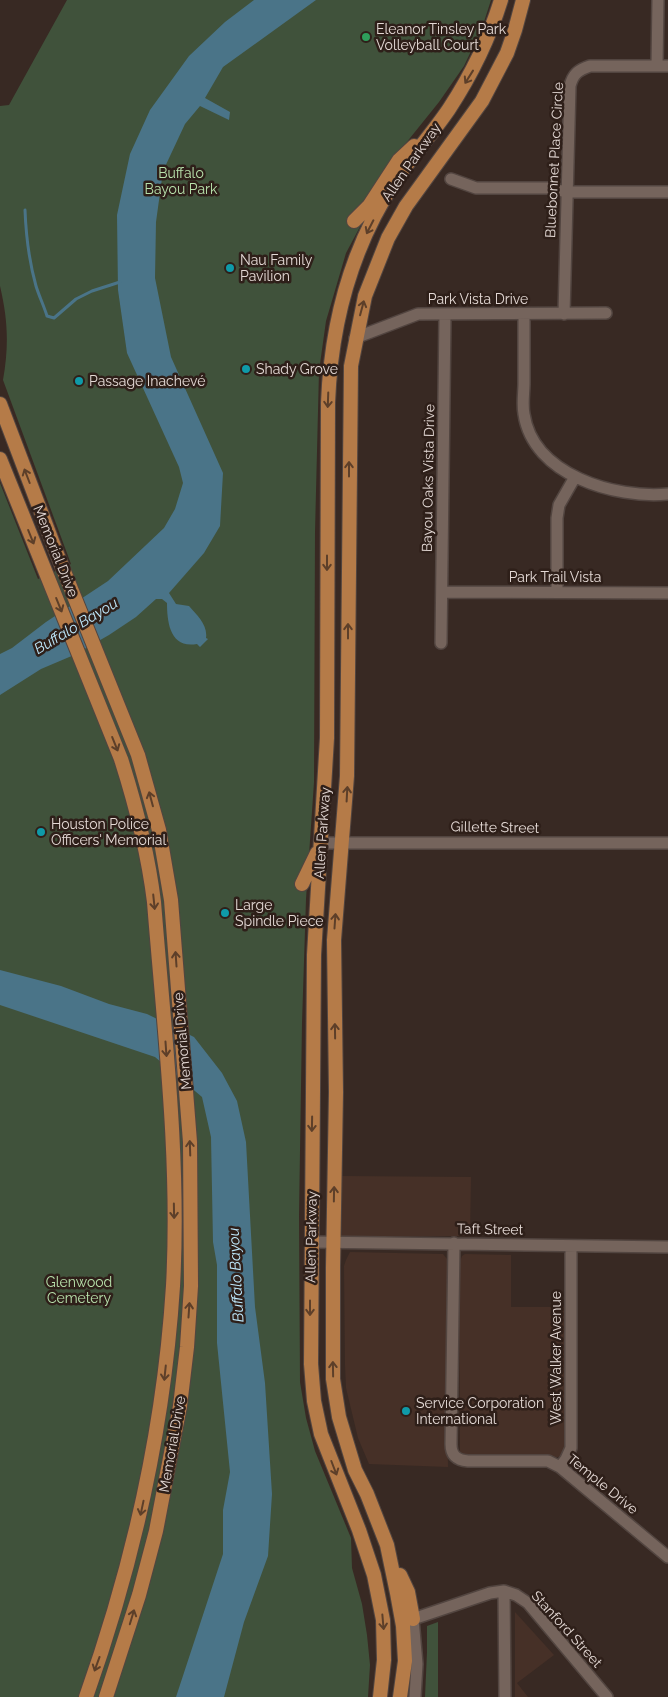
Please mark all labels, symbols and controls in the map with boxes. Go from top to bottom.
place label: Eleanor Tinsley Park Volleyball Court [376,21,507,53]
marker: Eleanor Tinsley Park Volleyball Court [360,31,372,43]
one-way arrow [463,70,474,84]
street label: Bluebonnet Place Circle [542,82,566,238]
street label: Allen Parkway [378,119,444,204]
park label: Buffalo Bayou Park [145,165,218,197]
one-way arrow [365,219,374,234]
place label: Nau Family Pavilion [240,252,313,284]
marker: Nau Family Pavilion [224,262,236,274]
street label: Park Vista Drive [428,291,528,307]
one-way arrow [358,300,367,316]
place label: Shady Grove [256,361,338,377]
marker: Shady Grove [240,363,252,375]
place label: Passage Inachevé [89,373,205,389]
marker: Passage Inachevé [73,375,85,387]
one-way arrow [323,392,333,408]
street label: Bayou Oaks Vista Drive [419,404,437,552]
one-way arrow [344,461,354,478]
one-way arrow [22,468,31,484]
street label: Memorial Drive [30,503,82,599]
one-way arrow [27,529,37,544]
one-way arrow [322,554,332,570]
street label: Park Trail Vista [509,569,601,585]
water label: Buffalo Bayou [31,594,122,658]
one-way arrow [55,597,64,612]
one-way arrow [343,624,353,640]
one-way arrow [111,736,120,752]
street label: Allen Parkway [311,786,333,879]
one-way arrow [342,786,351,802]
one-way arrow [146,792,156,808]
place label: Houston Police Officers' Memorial [51,816,166,848]
street label: Gillette Street [451,818,540,836]
marker: Houston Police Officers' Memorial [35,826,47,838]
one-way arrow [149,893,159,909]
place label: Large Spindle Piece [235,897,323,929]
marker: Large Spindle Piece [219,907,231,919]
one-way arrow [331,914,340,930]
one-way arrow [171,952,181,968]
street label: Memorial Drive [170,992,194,1090]
one-way arrow [330,1024,340,1040]
one-way arrow [161,1041,171,1057]
one-way arrow [307,1116,317,1132]
one-way arrow [186,1140,195,1156]
one-way arrow [329,1186,339,1202]
street label: Allen Parkway [302,1191,320,1283]
one-way arrow [169,1203,179,1219]
street label: Taft Street [457,1220,524,1238]
water label: Buffalo Bayou [225,1227,247,1323]
park label: Glenwood Cemetery [46,1274,112,1306]
street label: West Walker Avenue [548,1291,564,1425]
one-way arrow [305,1300,315,1316]
one-way arrow [185,1302,194,1318]
one-way arrow [328,1361,338,1378]
one-way arrow [160,1365,170,1381]
street label: Memorial Drive [156,1395,188,1493]
place label: Service Corporation International [416,1395,544,1427]
marker: Service Corporation International [400,1405,412,1417]
street label: Temple Drive [565,1451,641,1517]
one-way arrow [330,1460,339,1475]
one-way arrow [137,1500,146,1516]
street label: Stanford Street [528,1587,606,1671]
one-way arrow [128,1610,138,1626]
one-way arrow [378,1614,388,1630]
one-way arrow [92,1656,101,1671]

